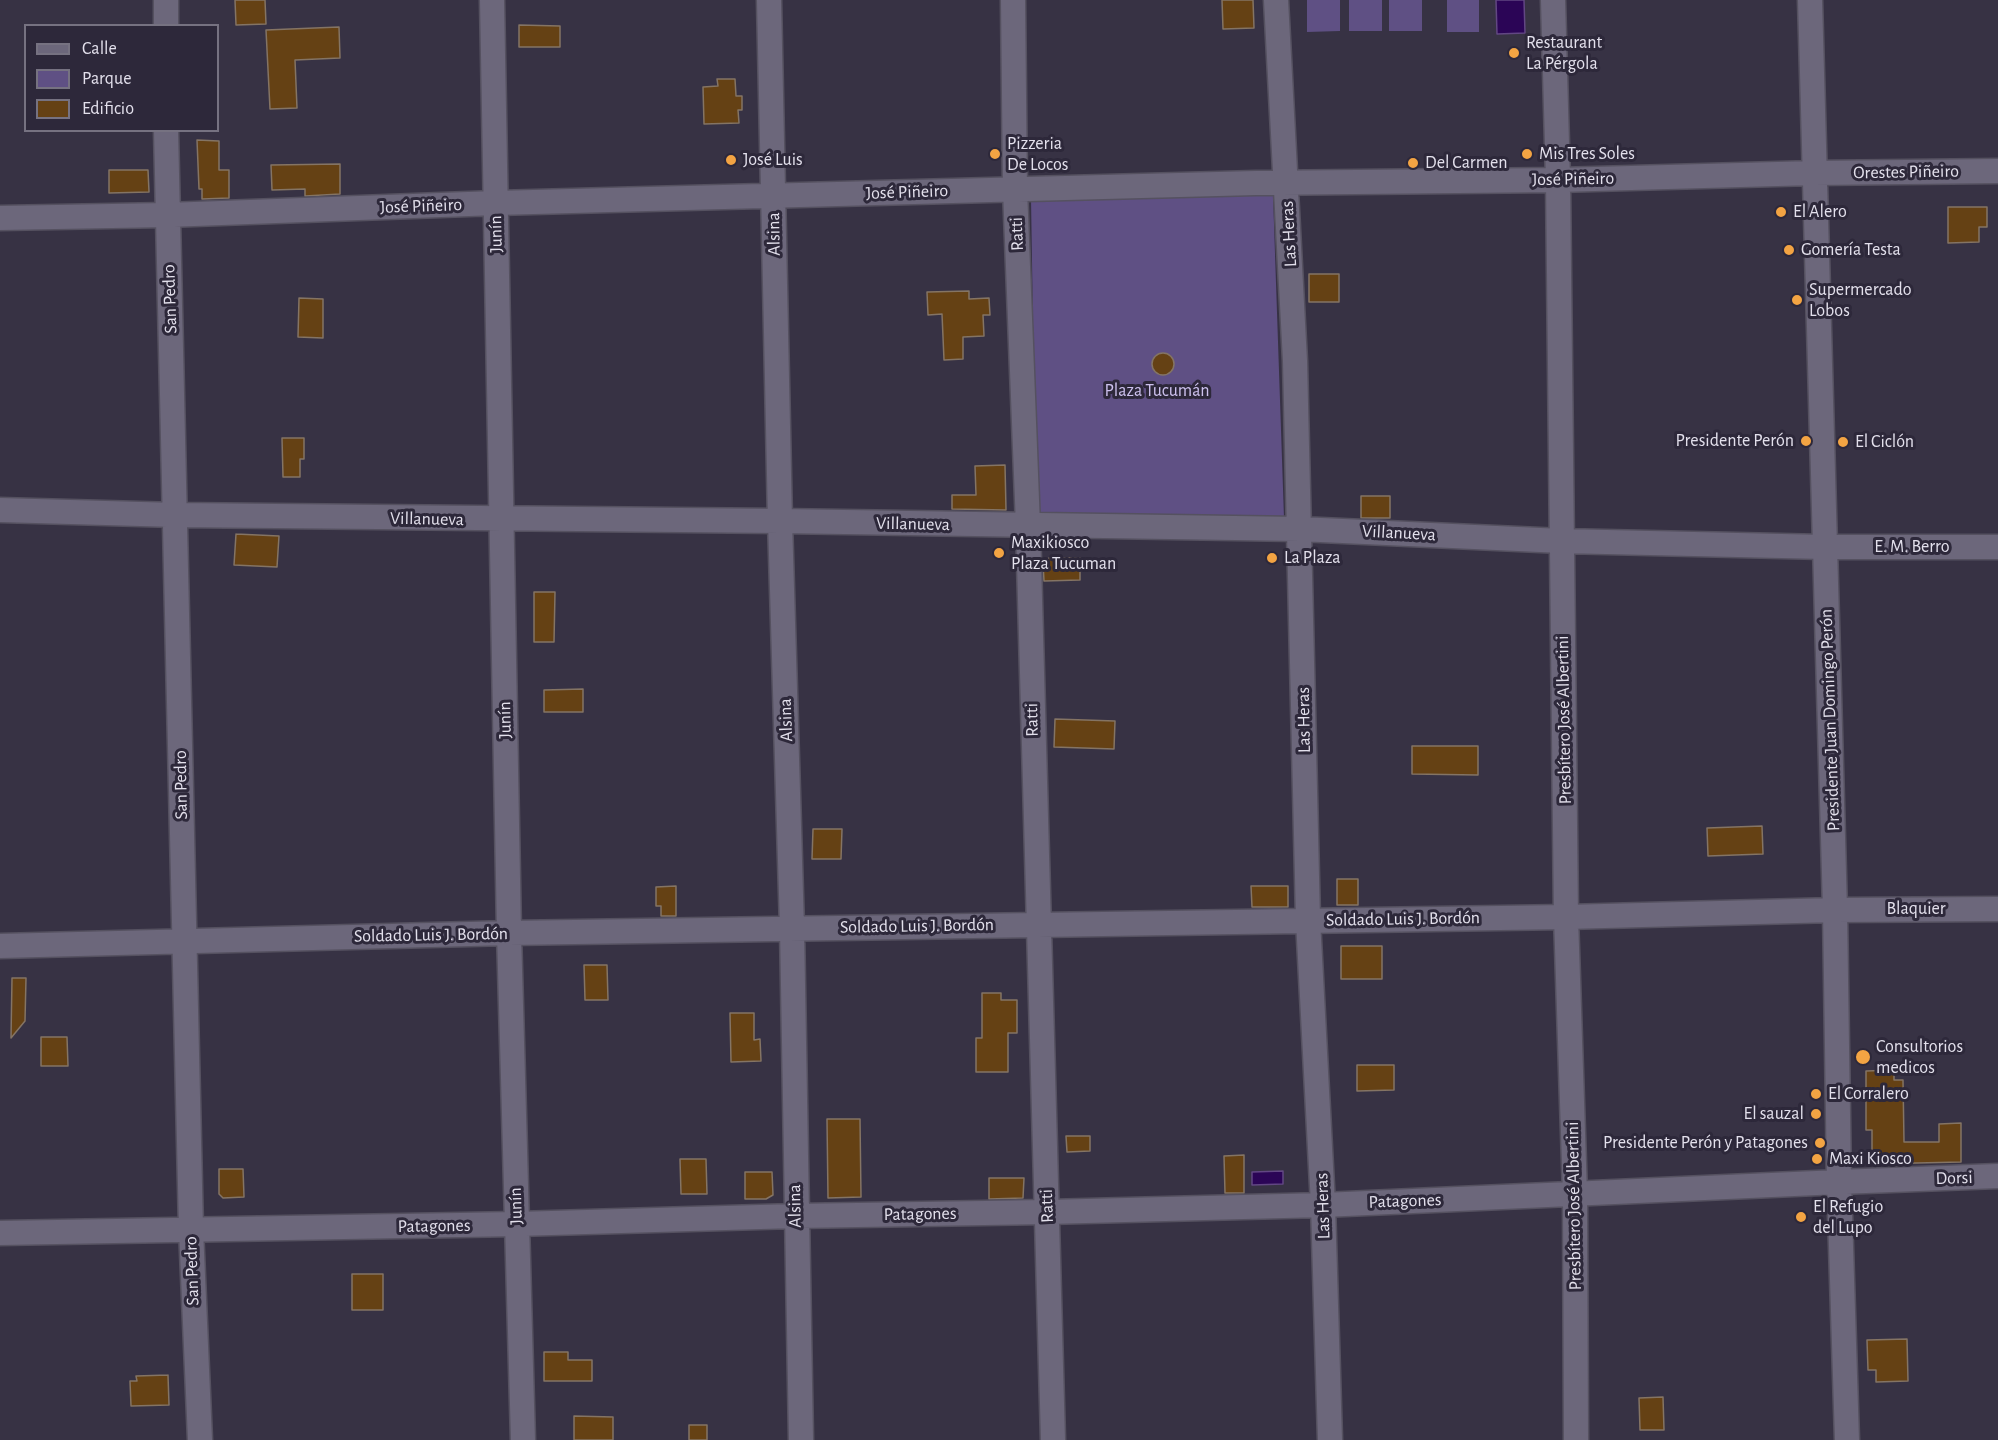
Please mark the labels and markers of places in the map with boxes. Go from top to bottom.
place label: Restaurant La Pérgola [1526,32,1602,74]
marker: Restaurant La Pérgola [1507,46,1521,60]
place label: Pizzeria De Locos [1007,133,1068,176]
place label: Mis Tres Soles [1539,143,1635,165]
marker: Pizzeria De Locos [988,147,1002,161]
marker: Mis Tres Soles [1520,147,1534,161]
place label: José Luis [743,149,803,171]
place label: Del Carmen [1425,152,1508,174]
marker: José Luis [724,153,738,167]
marker: Del Carmen [1406,156,1420,170]
place label: El Alero [1793,201,1847,223]
marker: El Alero [1774,205,1788,219]
place label: Gomería Testa [1801,239,1901,261]
marker: Gomería Testa [1782,243,1796,257]
place label: Supermercado Lobos [1809,279,1912,322]
marker: Supermercado Lobos [1790,293,1804,307]
place label: Presidente Perón [1675,430,1794,452]
place label: El Ciclón [1855,431,1914,453]
marker: Presidente Perón [1799,434,1813,448]
marker: El Ciclón [1836,435,1850,449]
place label: Maxikiosco Plaza Tucuman [1011,532,1116,574]
marker: Maxikiosco Plaza Tucuman [992,546,1006,560]
place label: La Plaza [1284,547,1341,569]
marker: La Plaza [1265,551,1279,565]
place label: Consultorios medicos [1876,1036,1963,1078]
marker: Consultorios medicos [1854,1048,1872,1066]
place label: El Corralero [1828,1083,1909,1105]
marker: El Corralero [1809,1087,1823,1101]
place label: El sauzal [1744,1103,1804,1125]
marker: El sauzal [1809,1107,1823,1121]
place label: Presidente Perón y Patagones [1603,1132,1808,1154]
marker: Presidente Perón y Patagones [1813,1136,1827,1150]
place label: Maxi Kiosco [1829,1148,1912,1170]
marker: Maxi Kiosco [1810,1152,1824,1166]
place label: El Refugio del Lupo [1813,1196,1883,1238]
marker: El Refugio del Lupo [1794,1210,1808,1224]

